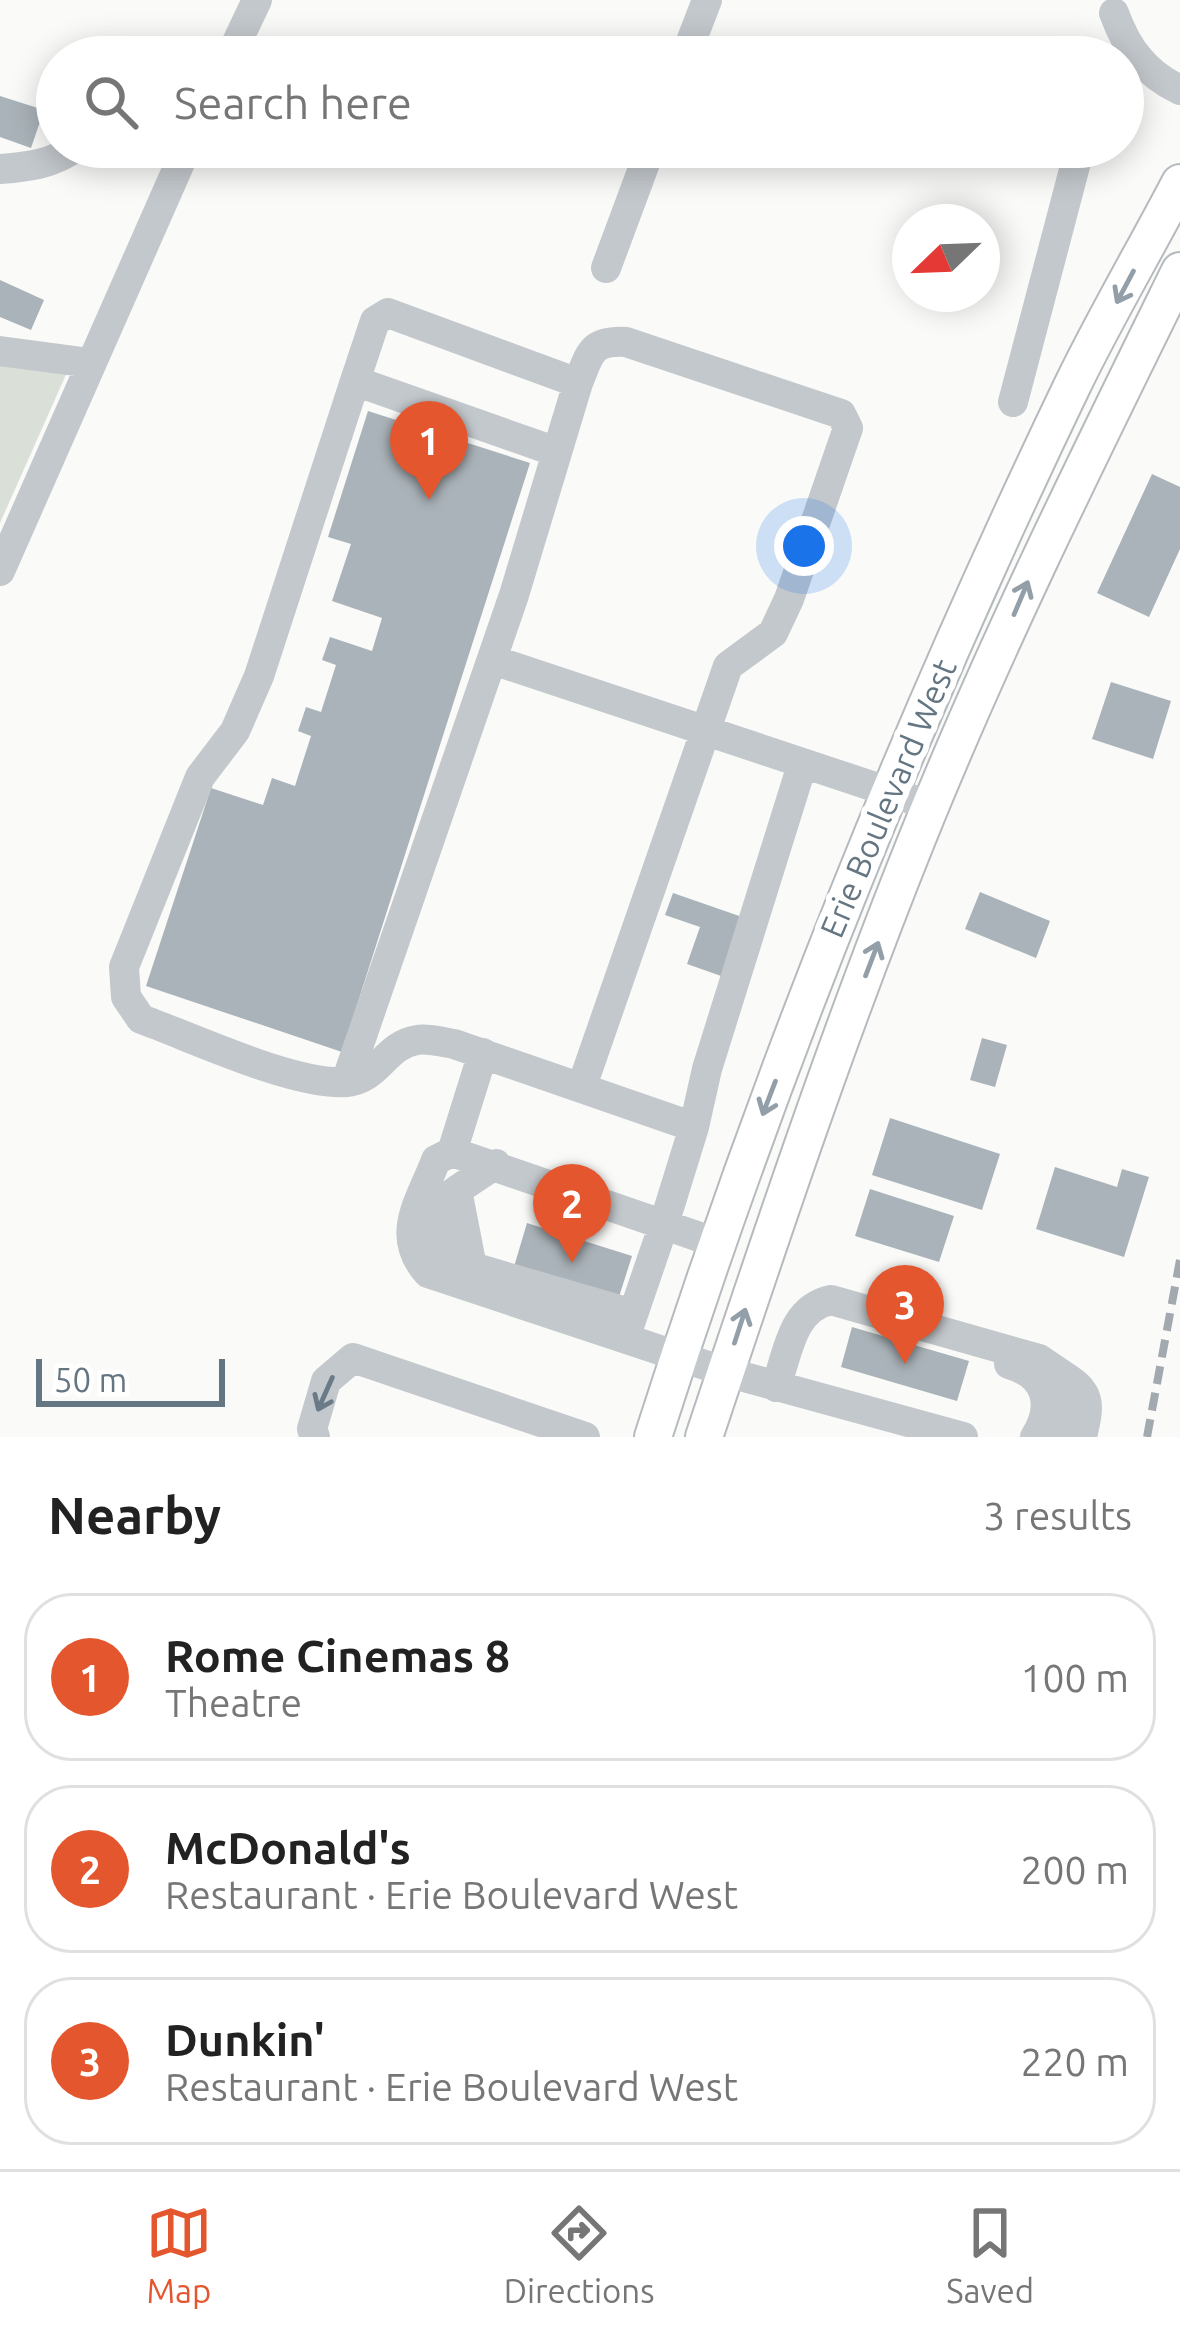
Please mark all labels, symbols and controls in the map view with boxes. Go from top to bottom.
search box [36,36,1144,168]
icon: search [78,69,144,135]
text: Search here [174,77,412,128]
north arrow [892,204,1000,312]
one-way arrow [1113,268,1136,303]
pin: 1 [390,401,468,500]
your location [774,516,834,576]
one-way arrow [1012,581,1034,617]
street label: Erie Boulevard West [812,653,963,943]
one-way arrow [863,941,884,978]
one-way arrow [756,1079,778,1116]
pin: 2 [533,1164,611,1263]
pin: 3 [866,1265,944,1364]
one-way arrow [731,1308,753,1346]
scale bar [36,1353,225,1406]
text: 50 m [54,1361,127,1398]
one-way arrow [313,1375,334,1412]
text: Nearby [48,1486,221,1544]
text: 3 results [983,1494,1132,1537]
text: Rome Cinemas 8 [165,1630,510,1681]
text: 1 [79,1656,101,1699]
text: 100 m [1020,1656,1129,1699]
text: Theatre [165,1681,302,1724]
text: McDonald's [165,1822,411,1873]
text: 2 [79,1848,101,1891]
text: 200 m [1020,1848,1129,1891]
text: Restaurant · Erie Boulevard West [165,1873,738,1916]
text: Dunkin' [165,2014,325,2065]
text: 3 [79,2040,101,2083]
text: 220 m [1020,2040,1129,2083]
text: Restaurant · Erie Boulevard West [165,2065,738,2108]
tab: Map [146,2200,212,2309]
tab: Directions [504,2200,654,2309]
tab: Saved [946,2200,1034,2309]

